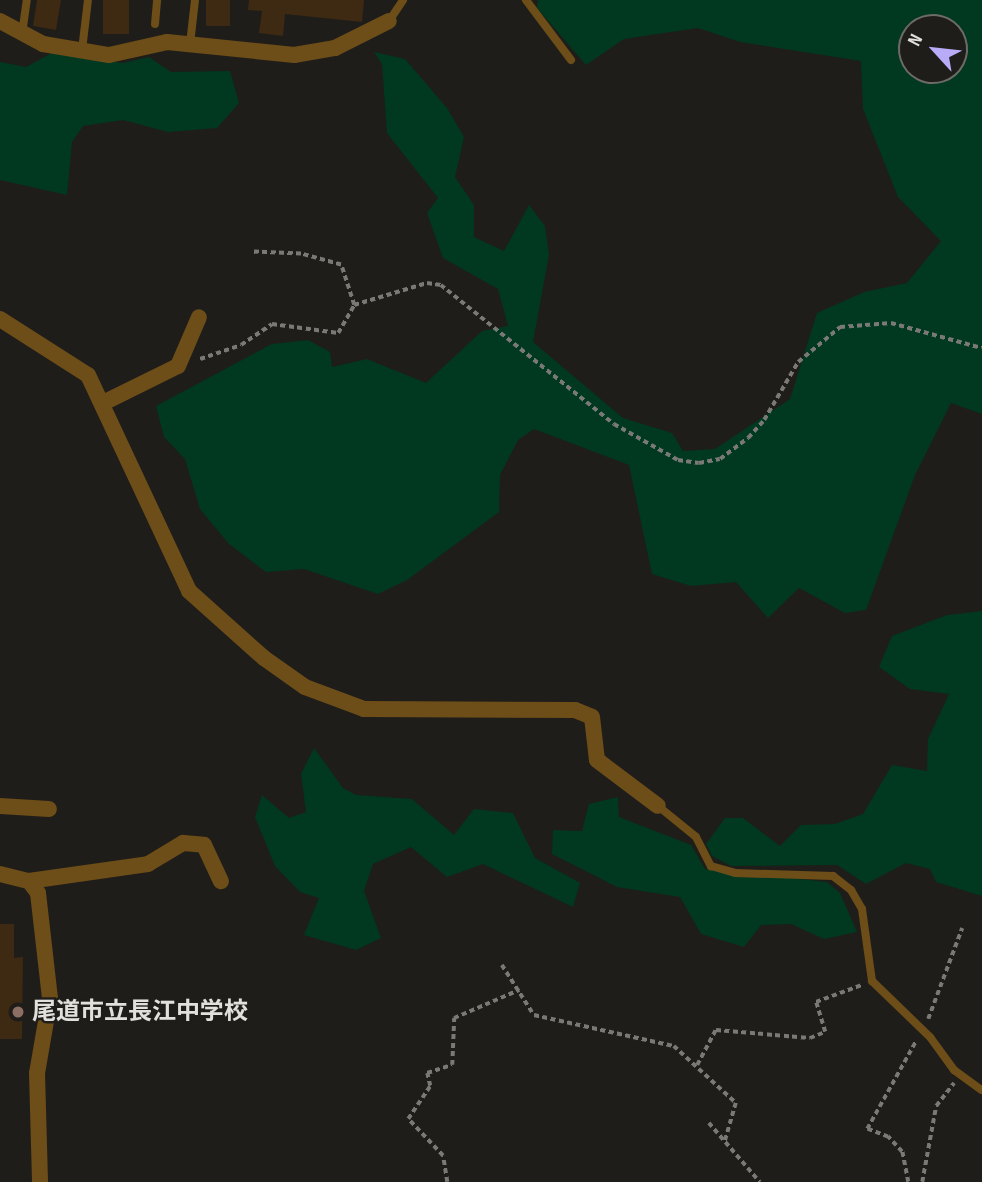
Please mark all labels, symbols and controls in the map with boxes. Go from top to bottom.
north arrow [898,14,968,84]
text: N [903,30,928,50]
place label: 尾道市立長江中学校 [32,998,248,1026]
marker: 尾道市立長江中学校 [10,1004,26,1020]

